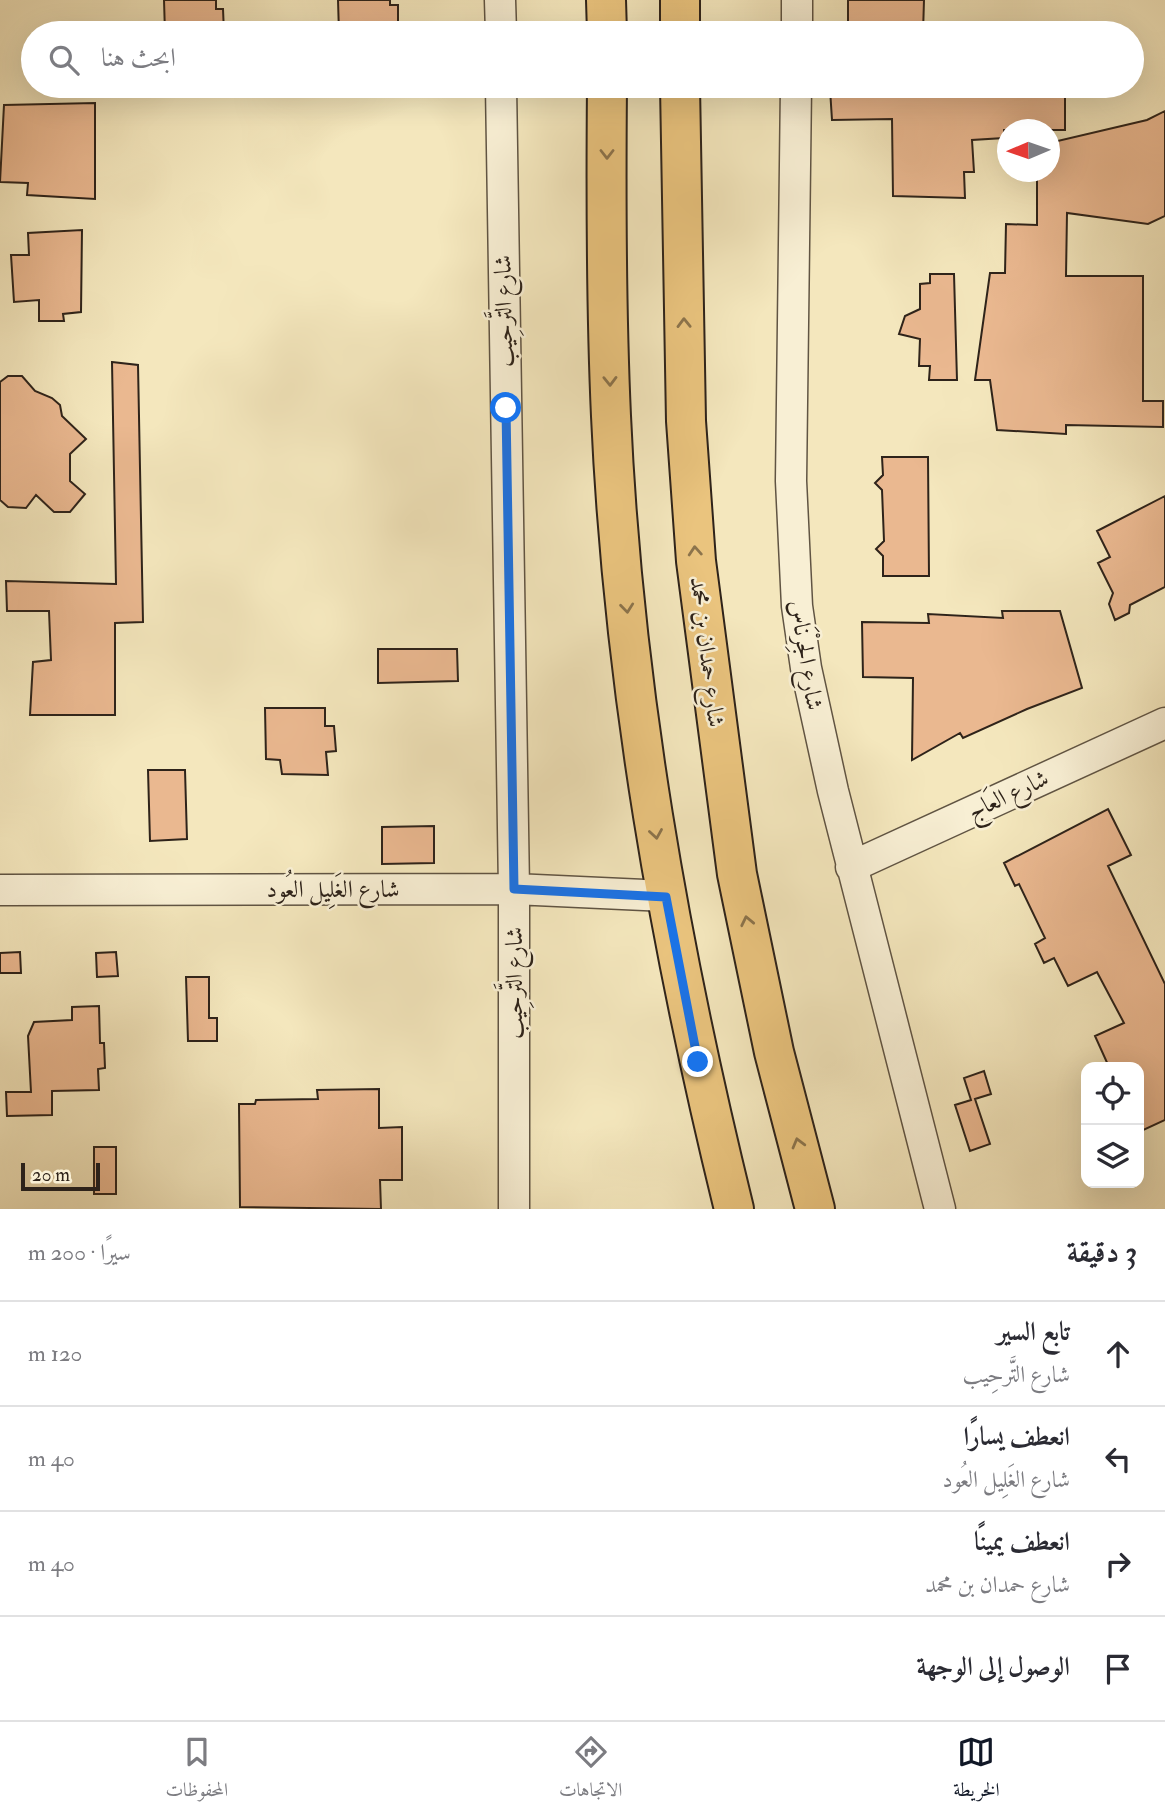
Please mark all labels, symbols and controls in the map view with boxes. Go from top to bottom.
search box [21,21,1144,98]
icon: search [45,41,83,79]
text: ابحث هنا [101,42,176,74]
north arrow [997,119,1060,182]
one-way arrow [599,149,615,160]
street label: شارع التَّرحِيب [482,255,524,367]
one-way arrow [676,318,692,328]
one-way arrow [602,377,618,387]
route start [490,392,521,423]
one-way arrow [688,545,703,556]
street label: شارع حمدان بن محمد [678,575,732,729]
street label: شارع الجِرْنَاس [778,597,833,713]
one-way arrow [619,602,634,614]
street label: شارع العَاج [962,761,1056,832]
one-way arrow [648,828,663,840]
street label: شارع الغَلِيل العُود [266,869,400,909]
one-way arrow [740,915,755,927]
street label: شارع التَّرحِيب [493,927,534,1039]
route end [682,1046,713,1077]
map controls [1081,1062,1144,1188]
button: locate [1081,1062,1144,1125]
button: layers [1081,1125,1144,1188]
one-way arrow [792,1137,806,1149]
scale bar [21,1160,100,1192]
text: 20 m [32,1163,70,1187]
text: 3 دقيقة [1067,1234,1137,1271]
text: سيرًا · 200 m [28,1238,131,1267]
text: تابع السير [997,1316,1070,1348]
icon: ahead [1099,1335,1137,1373]
text: 120 m [28,1339,82,1368]
text: شارع التَّرحِيب [963,1360,1070,1389]
text: انعطف يسارًا [964,1421,1070,1453]
icon: left [1099,1440,1137,1478]
text: 40 m [28,1444,75,1473]
text: شارع الغَلِيل العُود [942,1465,1070,1494]
text: انعطف يمينًا [974,1526,1070,1558]
icon: right [1099,1545,1137,1583]
text: 40 m [28,1549,75,1578]
text: شارع حمدان بن محمد [925,1570,1070,1599]
icon: arrive [1099,1650,1137,1688]
text: الوصول إلى الوجهة [917,1651,1070,1683]
tab: المحفوظات [165,1733,228,1808]
tab: الاتجاهات [559,1733,622,1808]
tab: الخريطة [953,1733,1000,1808]

